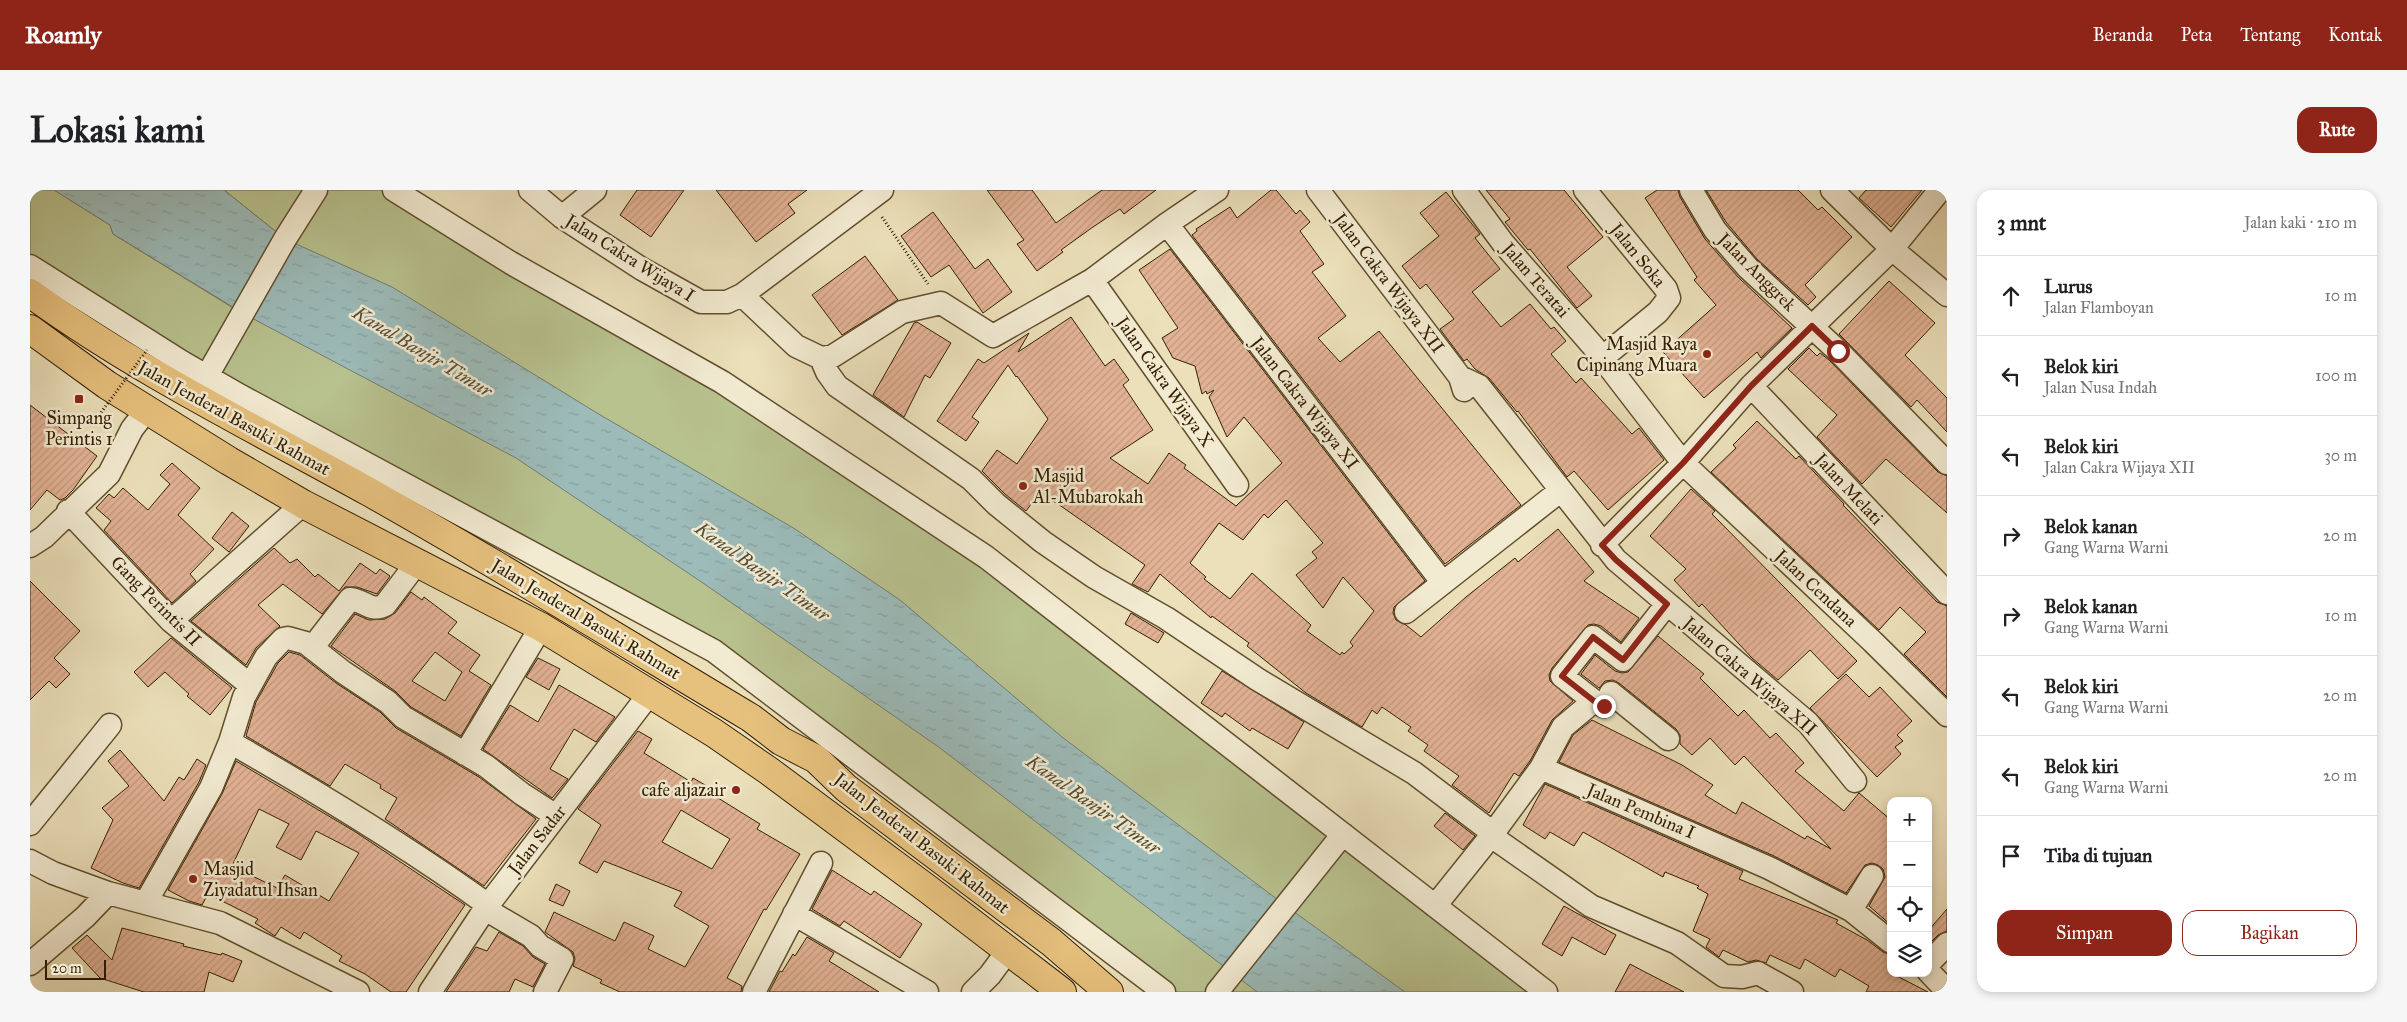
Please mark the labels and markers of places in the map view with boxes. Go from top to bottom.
place label: Masjid Raya Cipinang Muara [1577,333,1697,377]
marker: Masjid Raya Cipinang Muara [1701,348,1713,360]
marker: Simpang Perintis 1 [73,393,85,405]
place label: Simpang Perintis 1 [45,407,113,450]
place label: Masjid Al-Mubarokah [1032,465,1143,508]
marker: Masjid Al-Mubarokah [1017,480,1029,492]
place label: cafe aljazair [641,779,726,801]
marker: cafe aljazair [730,784,742,796]
place label: Masjid Ziyadatul Ihsan [203,858,318,901]
marker: Masjid Ziyadatul Ihsan [187,873,199,885]

